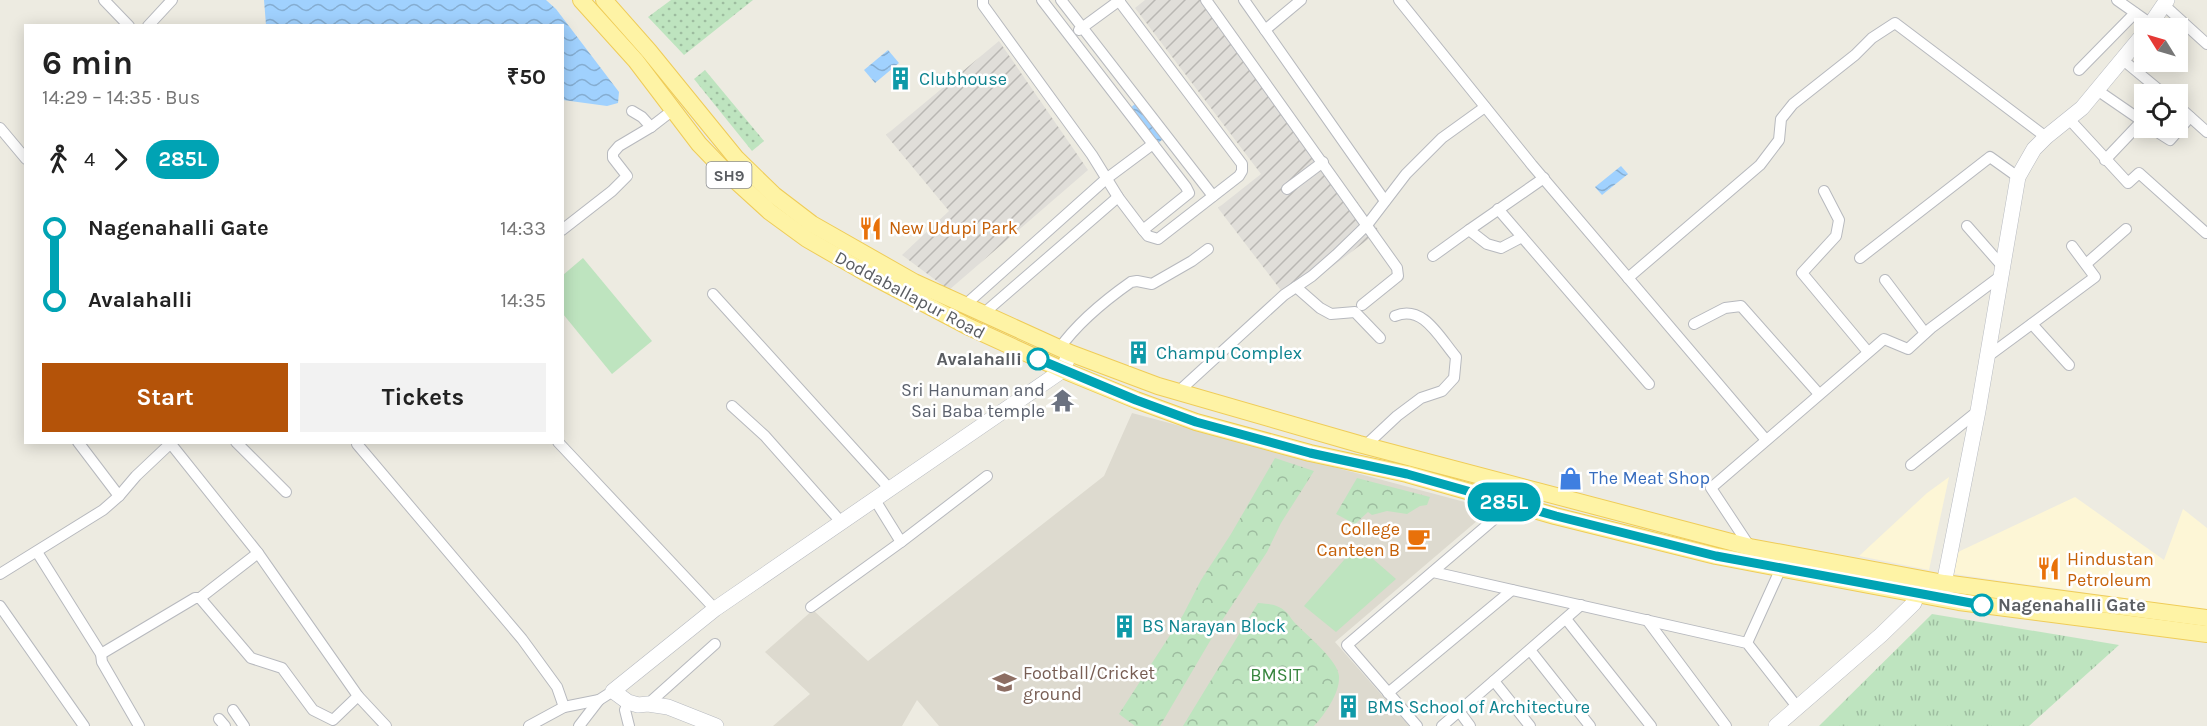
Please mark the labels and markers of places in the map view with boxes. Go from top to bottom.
building icon: Clubhouse [888,66,914,92]
place label: Clubhouse [919,68,1007,90]
restaurant icon: New Udupi Park [858,215,884,241]
place label: New Udupi Park [889,217,1018,239]
building icon: Champu Complex [1125,340,1151,366]
place label: Champu Complex [1156,342,1302,364]
place label: Avalahalli [937,348,1022,370]
marker: Avalahalli [1027,348,1049,370]
place label: Sri Hanuman and Sai Baba temple [901,379,1045,422]
temple icon: Sri Hanuman and Sai Baba temple [1050,387,1076,413]
shop icon: The Meat Shop [1558,465,1584,491]
place label: The Meat Shop [1589,467,1710,489]
place label: College Canteen B [1317,518,1400,561]
cafe icon: College Canteen B [1405,526,1431,552]
place label: Hindustan Petroleum [2067,548,2154,591]
restaurant icon: Hindustan Petroleum [2036,556,2062,582]
marker: Nagenahalli Gate [1971,594,1993,616]
place label: Nagenahalli Gate [1998,594,2146,616]
building icon: BS Narayan Block [1111,613,1137,639]
place label: BS Narayan Block [1142,615,1286,637]
place label: Football/Cricket ground [1023,662,1155,705]
school or university icon: Football/Cricket ground [992,670,1018,696]
building icon: BMS School of Architecture [1336,694,1362,720]
place label: BMS School of Architecture [1367,696,1590,718]

